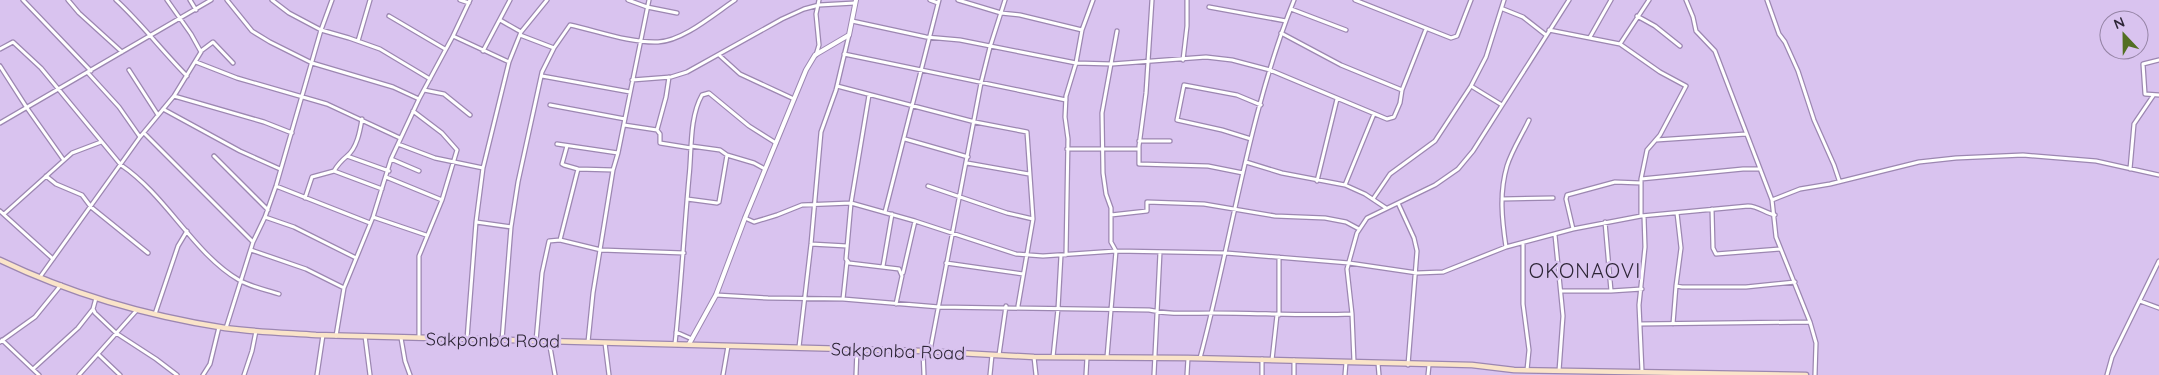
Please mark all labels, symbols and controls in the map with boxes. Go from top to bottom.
north arrow [2099,10,2149,60]
text: N [2111,13,2127,33]
district label: OKONAOVI [1529,258,1641,283]
street label: Sakponba Road [426,327,560,353]
street label: Sakponba Road [831,337,965,365]

